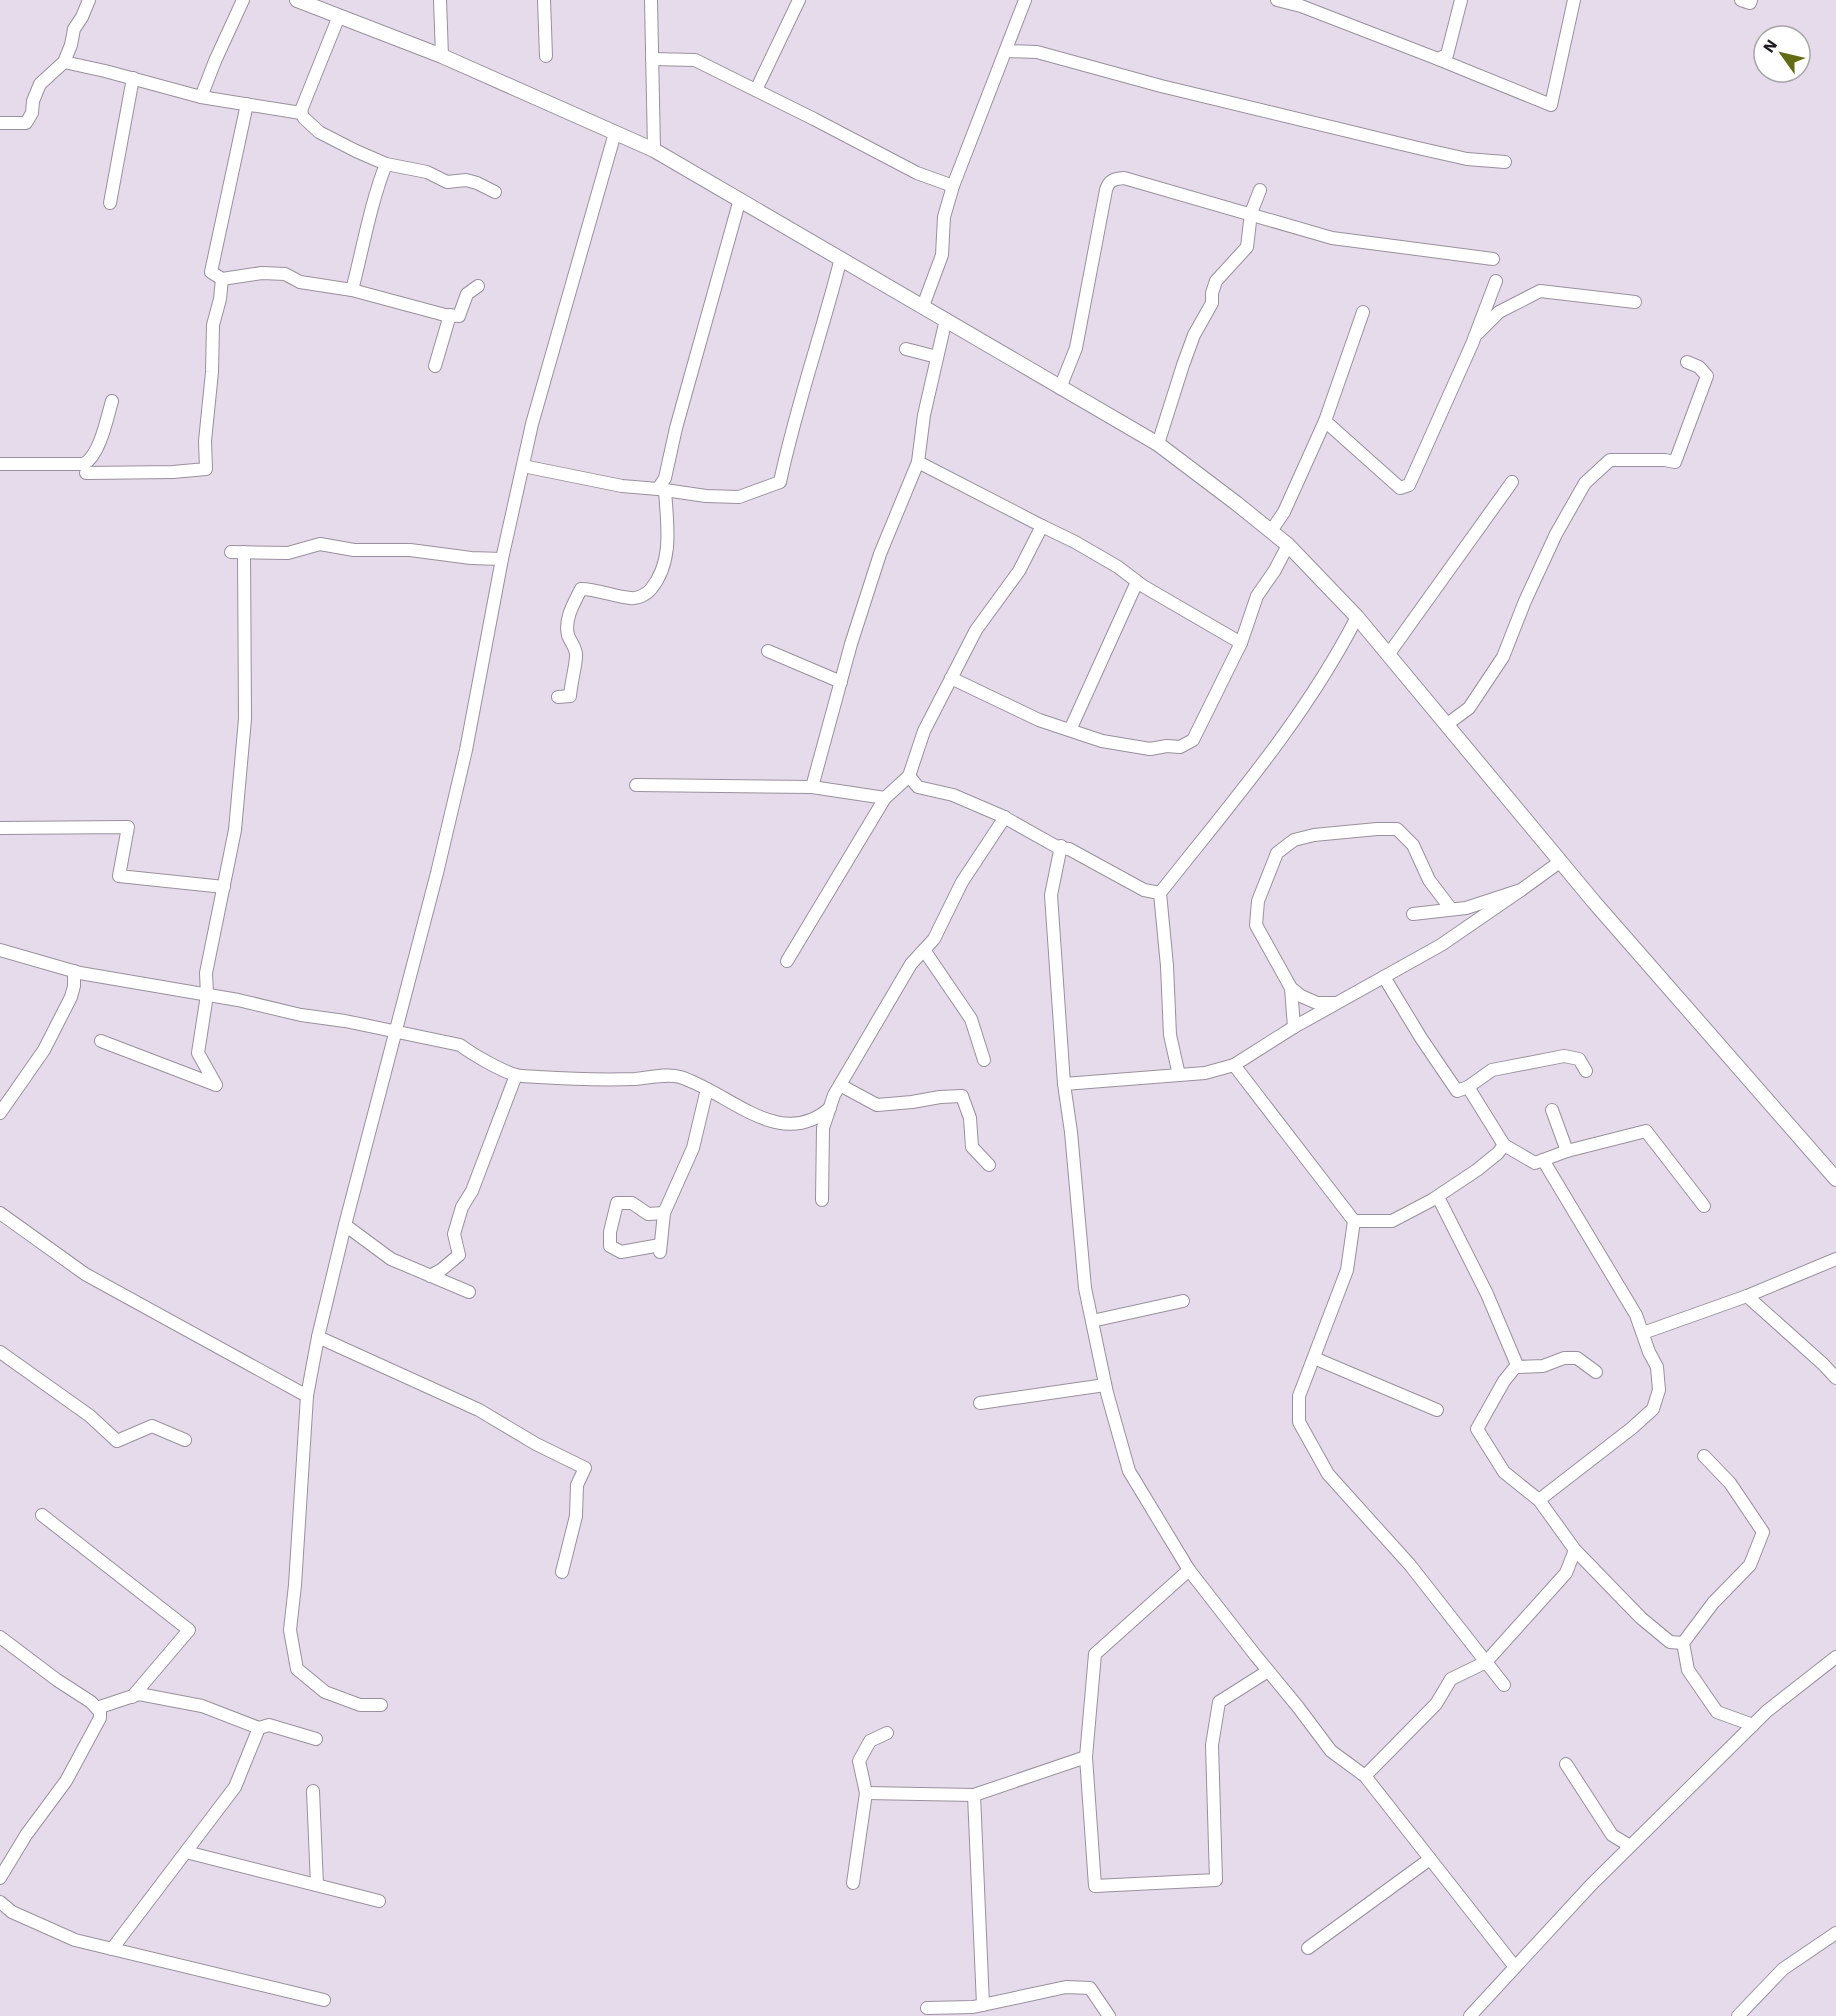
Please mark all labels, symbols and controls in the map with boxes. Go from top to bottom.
north arrow [1752,24,1812,84]
text: N [1759,36,1781,56]

